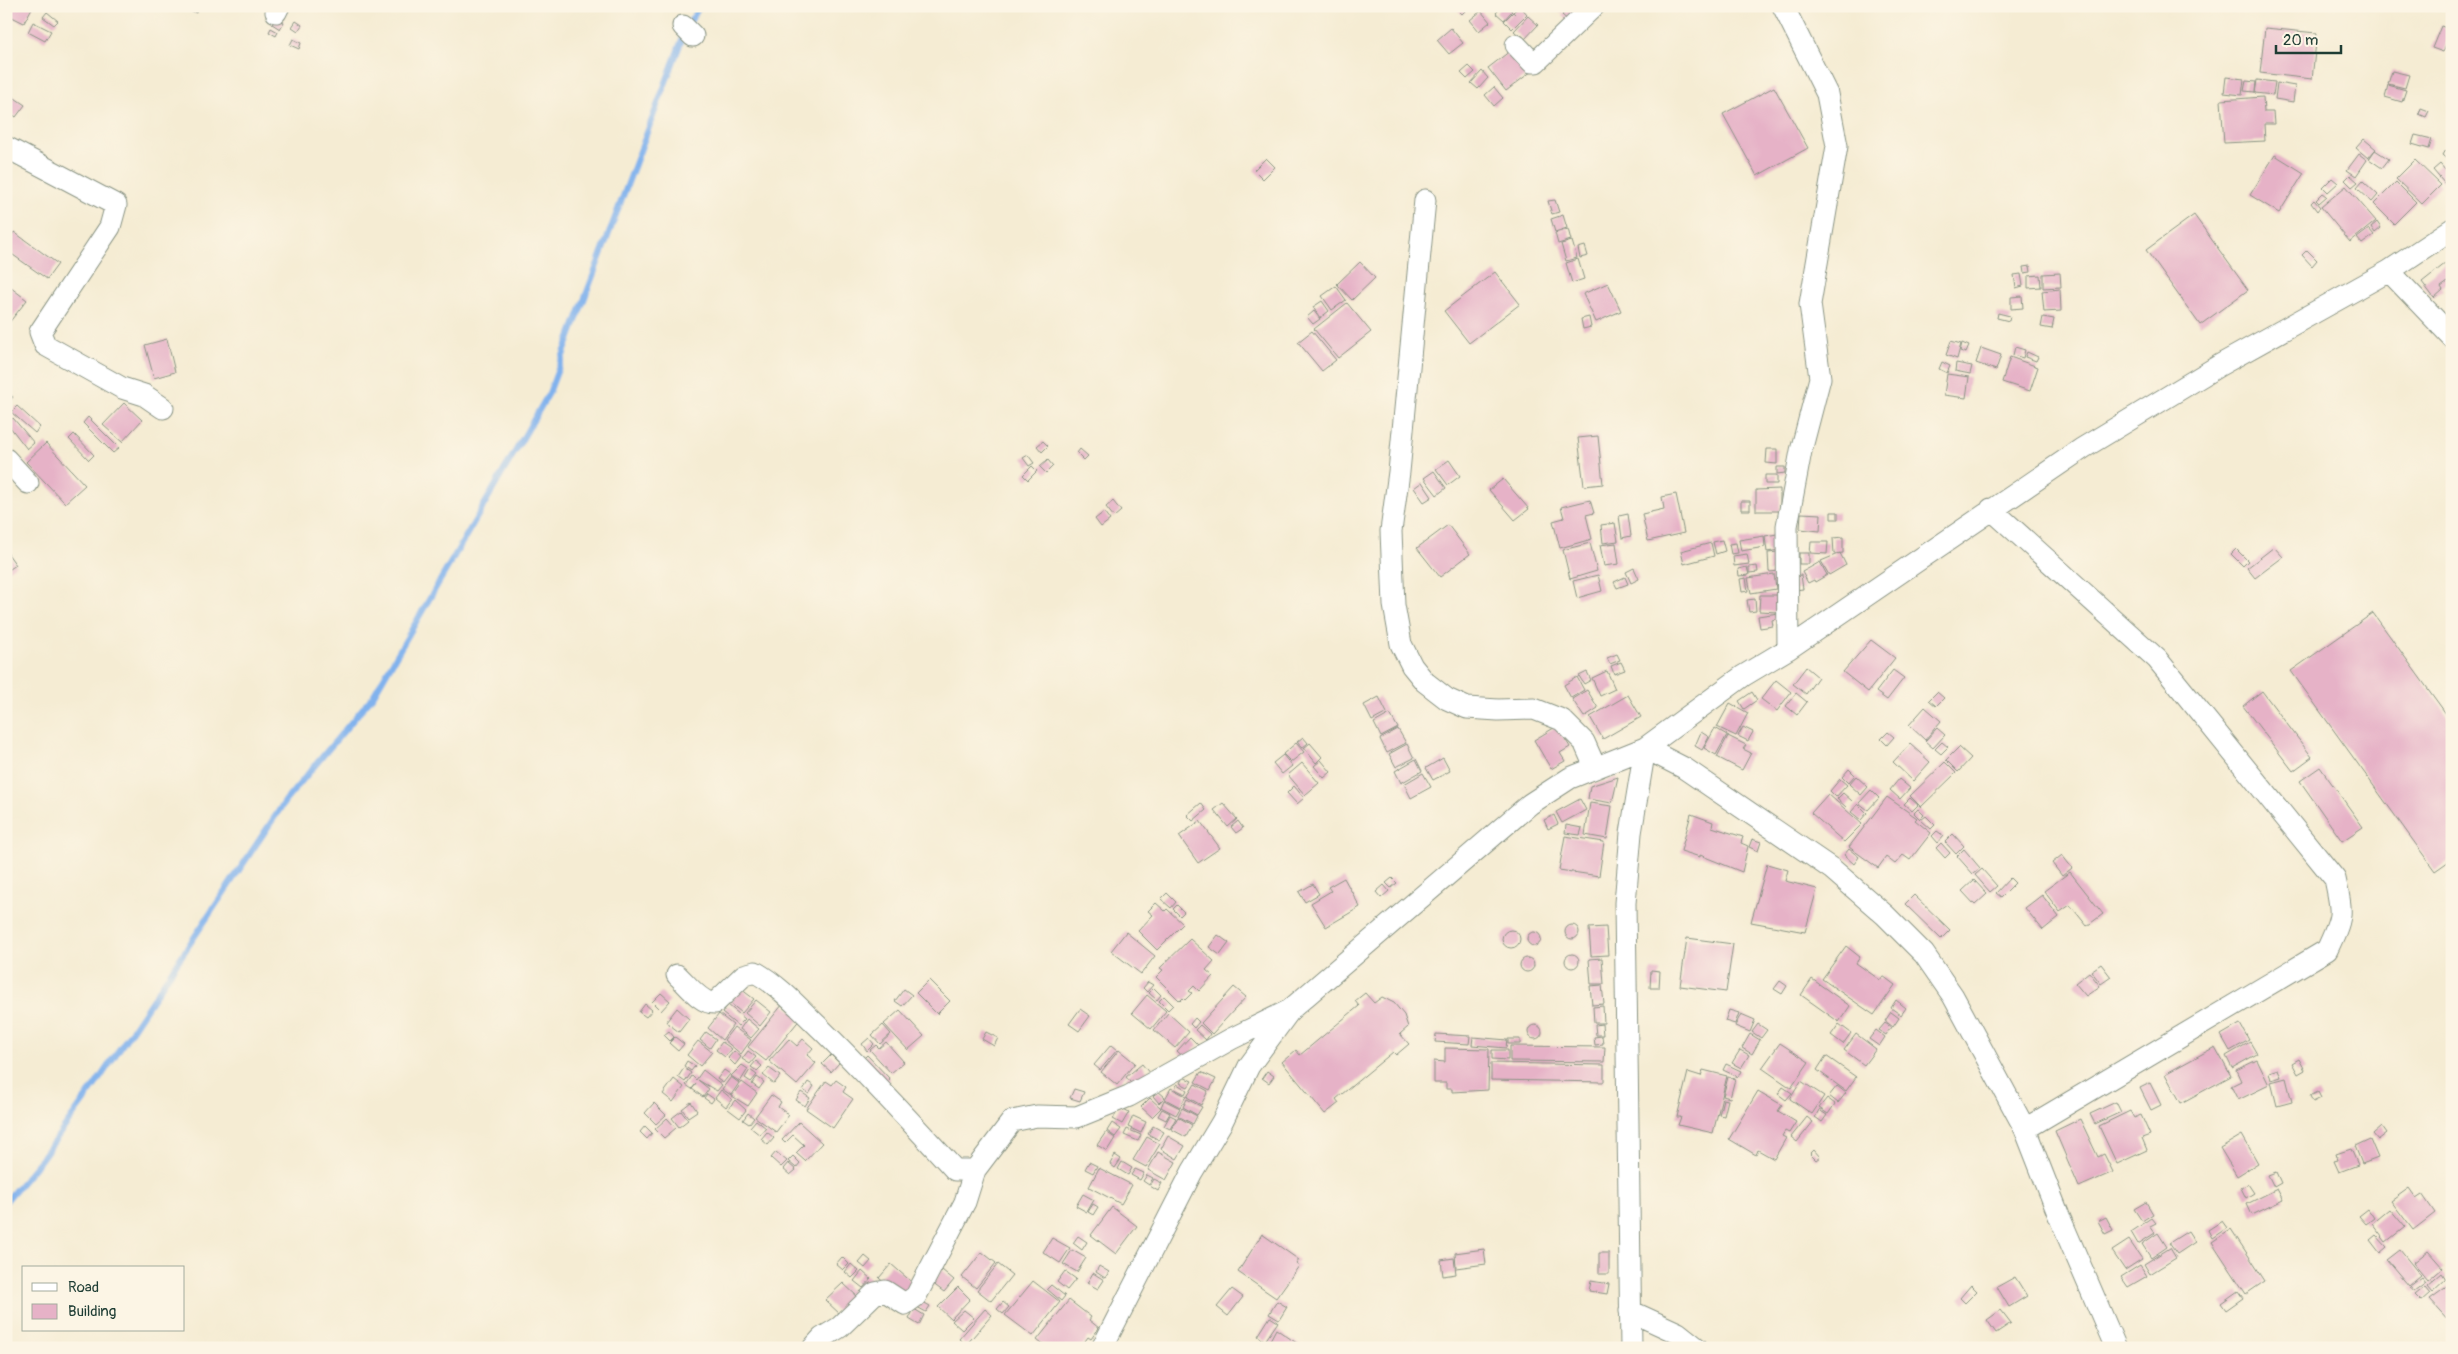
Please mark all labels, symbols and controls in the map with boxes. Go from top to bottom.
scale bar [2276,22,2340,54]
text: 20 m [2283,31,2318,50]
legend [22,1266,185,1332]
text: Road [68,1278,99,1297]
text: Building [68,1302,116,1321]

